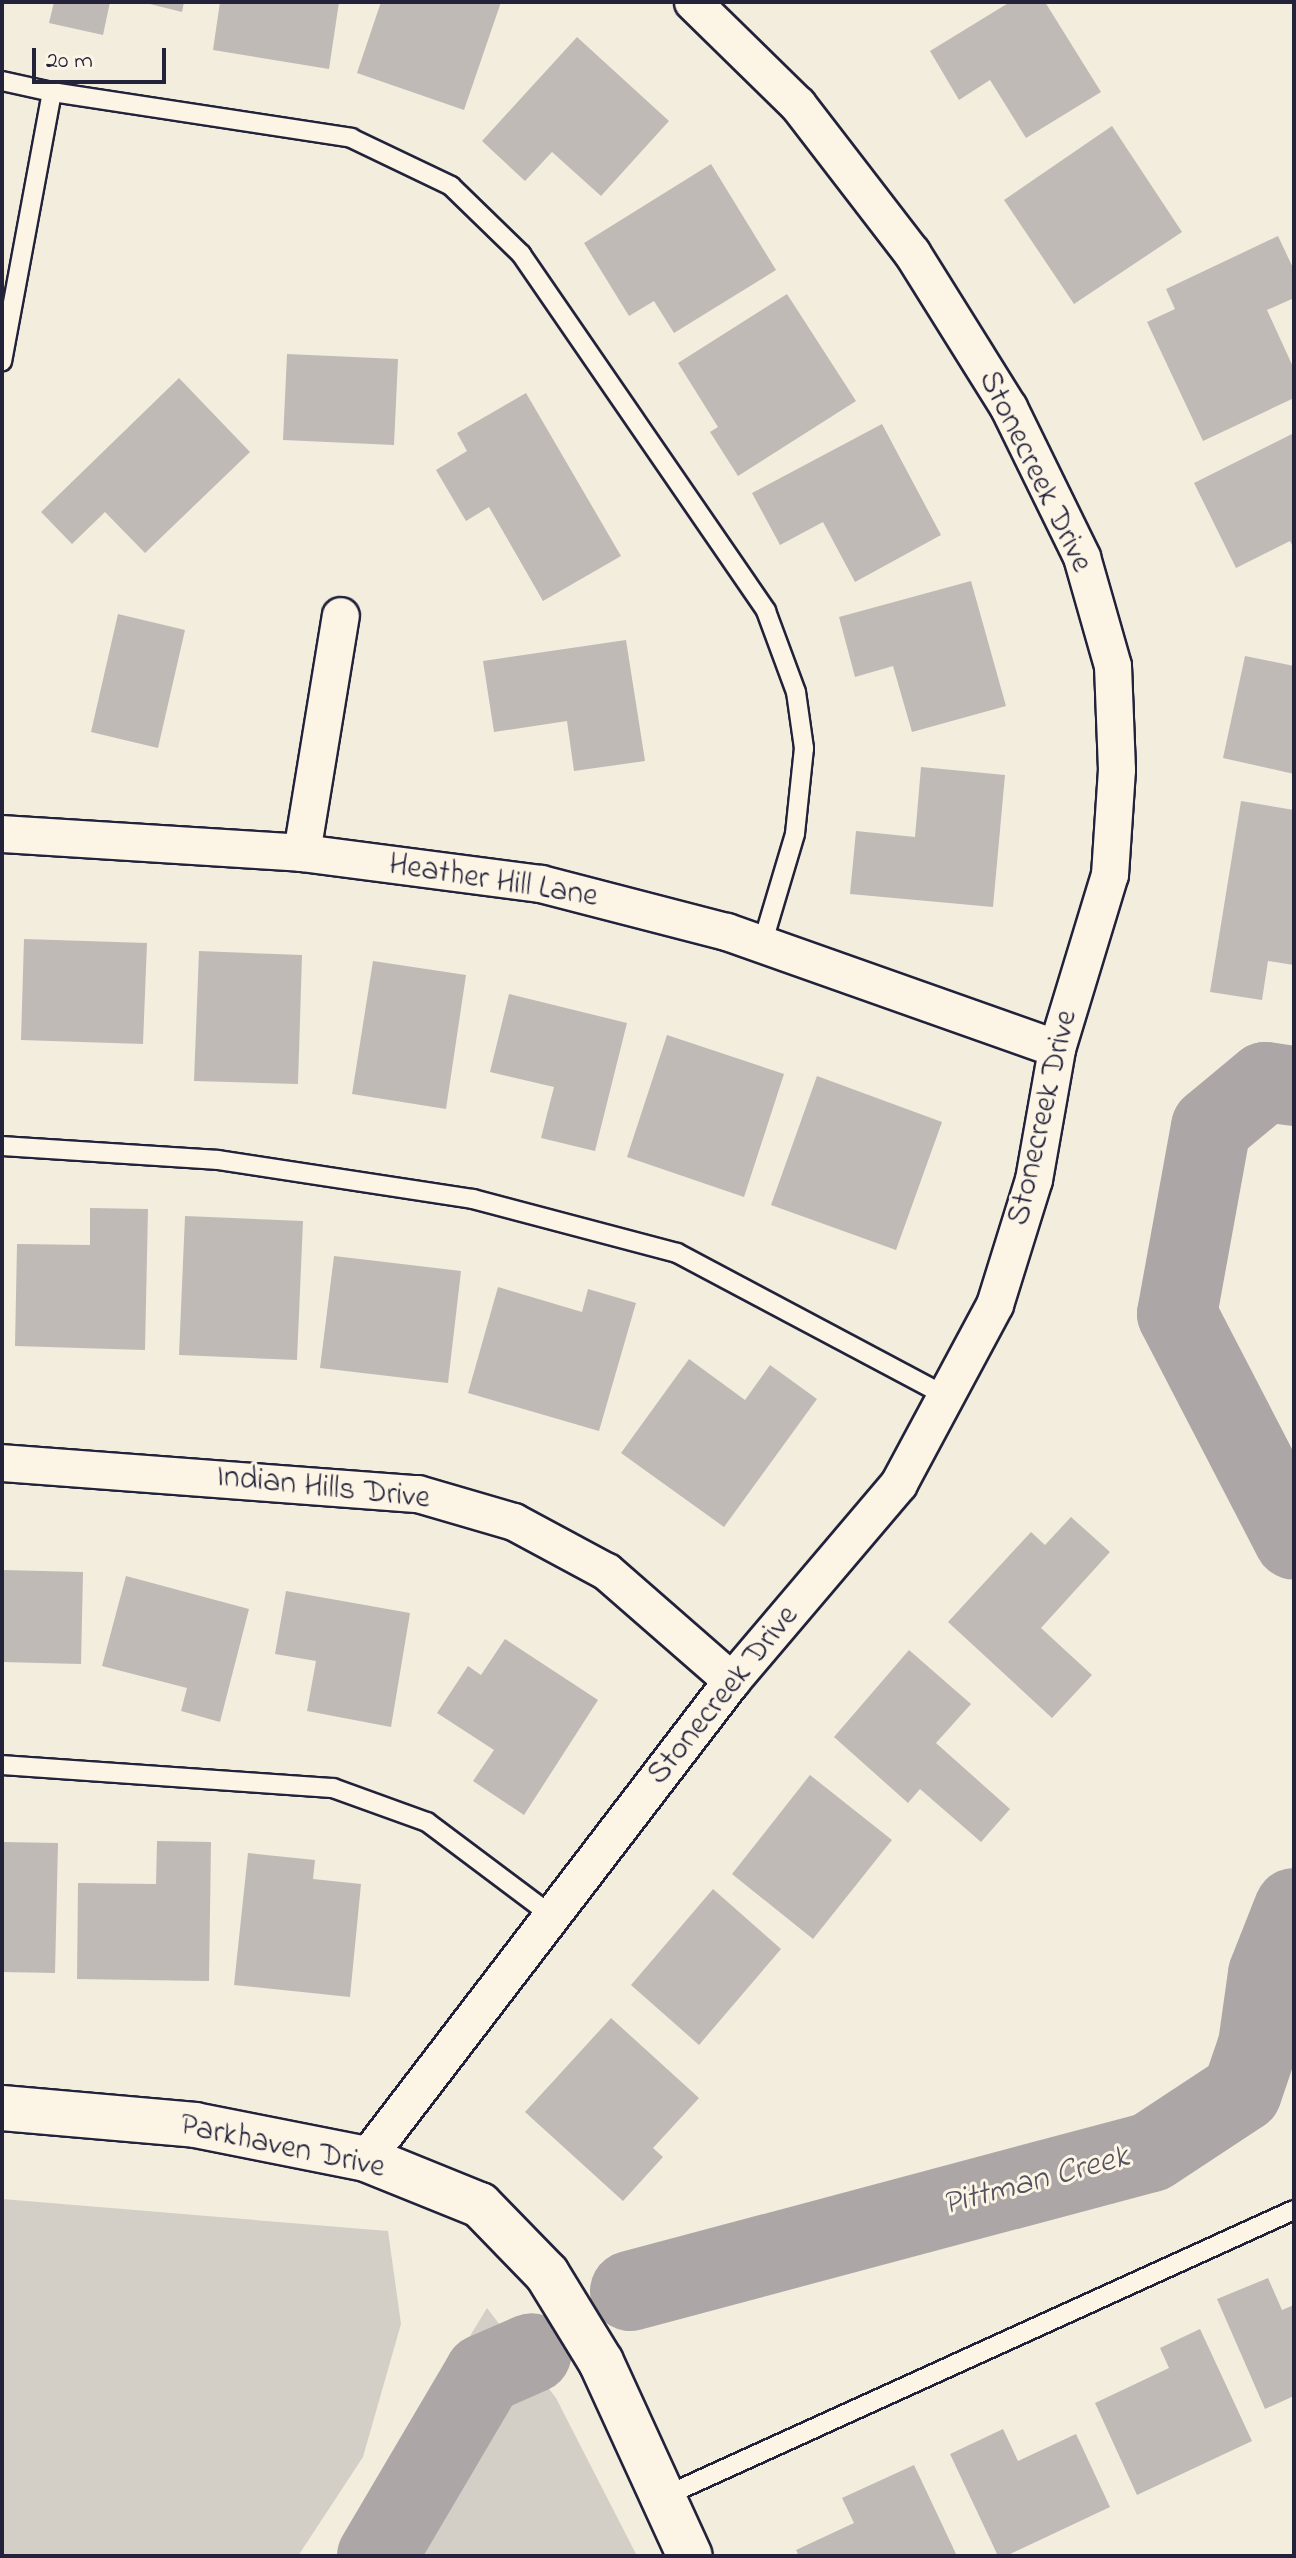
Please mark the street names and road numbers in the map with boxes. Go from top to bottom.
street label: Stonecreek Drive [969,365,1099,579]
street label: Heather Hill Lane [386,847,600,917]
street label: Stonecreek Drive [1001,1007,1087,1229]
street label: Indian Hills Drive [214,1459,432,1519]
street label: Stonecreek Drive [640,1599,808,1793]
street label: Parkhaven Drive [176,2108,388,2188]

